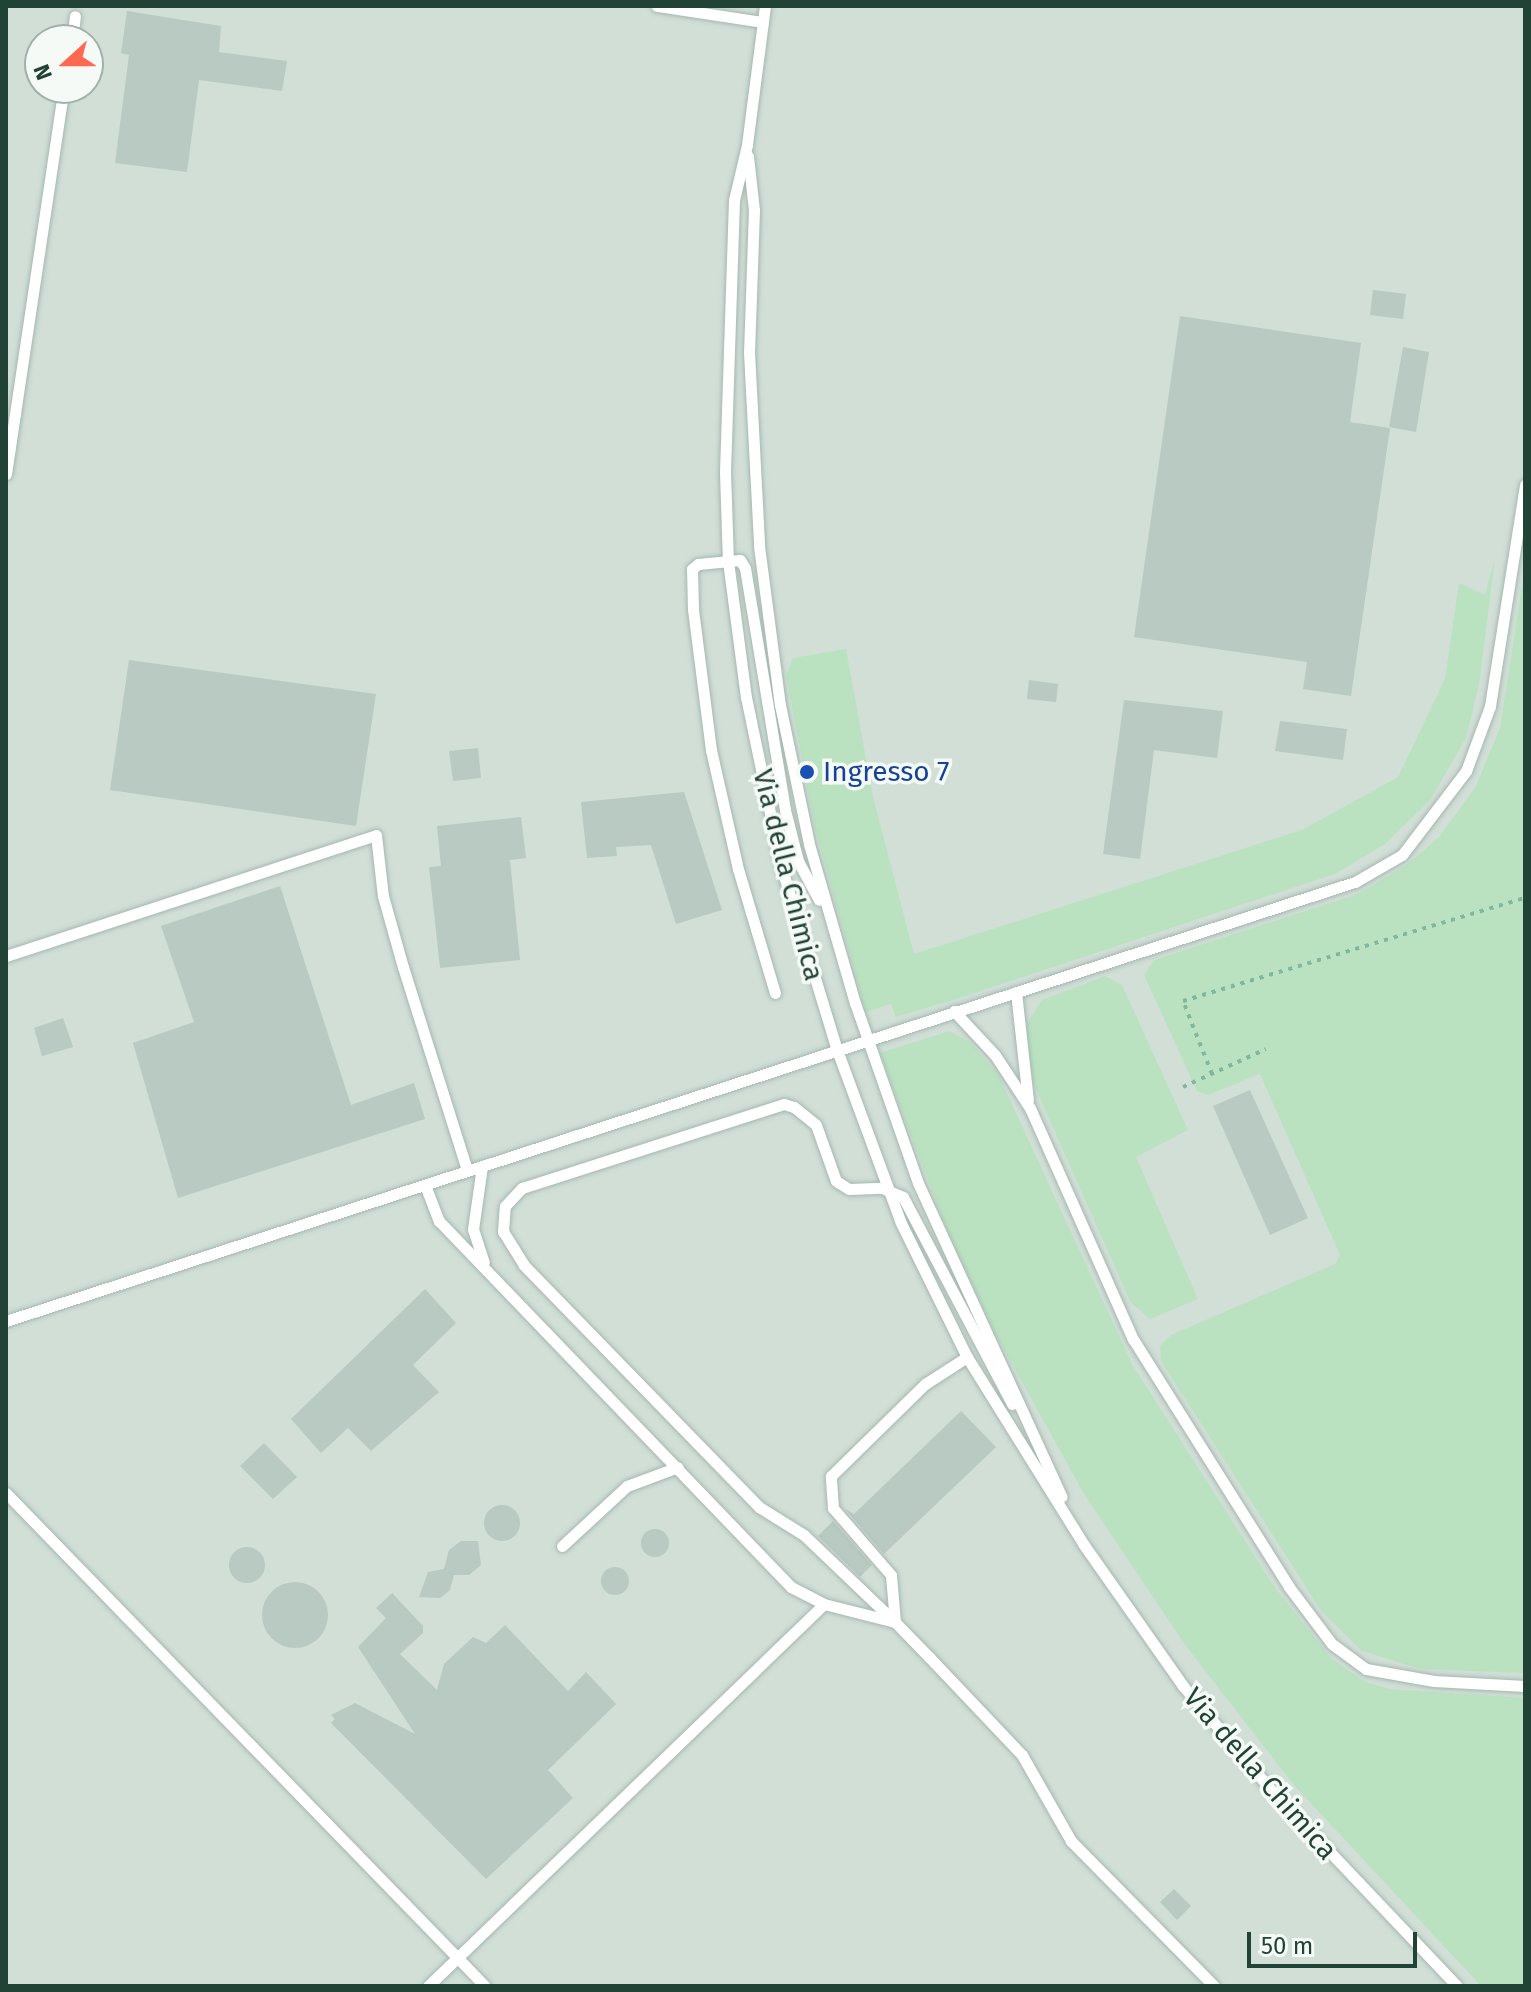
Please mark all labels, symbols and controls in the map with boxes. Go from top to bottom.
north arrow [24,24,104,104]
text: N [28,60,58,84]
place label: Ingresso 7 [823,755,950,789]
marker: Ingresso 7 [798,763,816,781]
street label: Via della Chimica [745,766,831,984]
street label: Via della Chimica [1176,1681,1344,1867]
scale bar [1251,1916,1421,1966]
text: 50 m [1261,1932,1313,1960]

